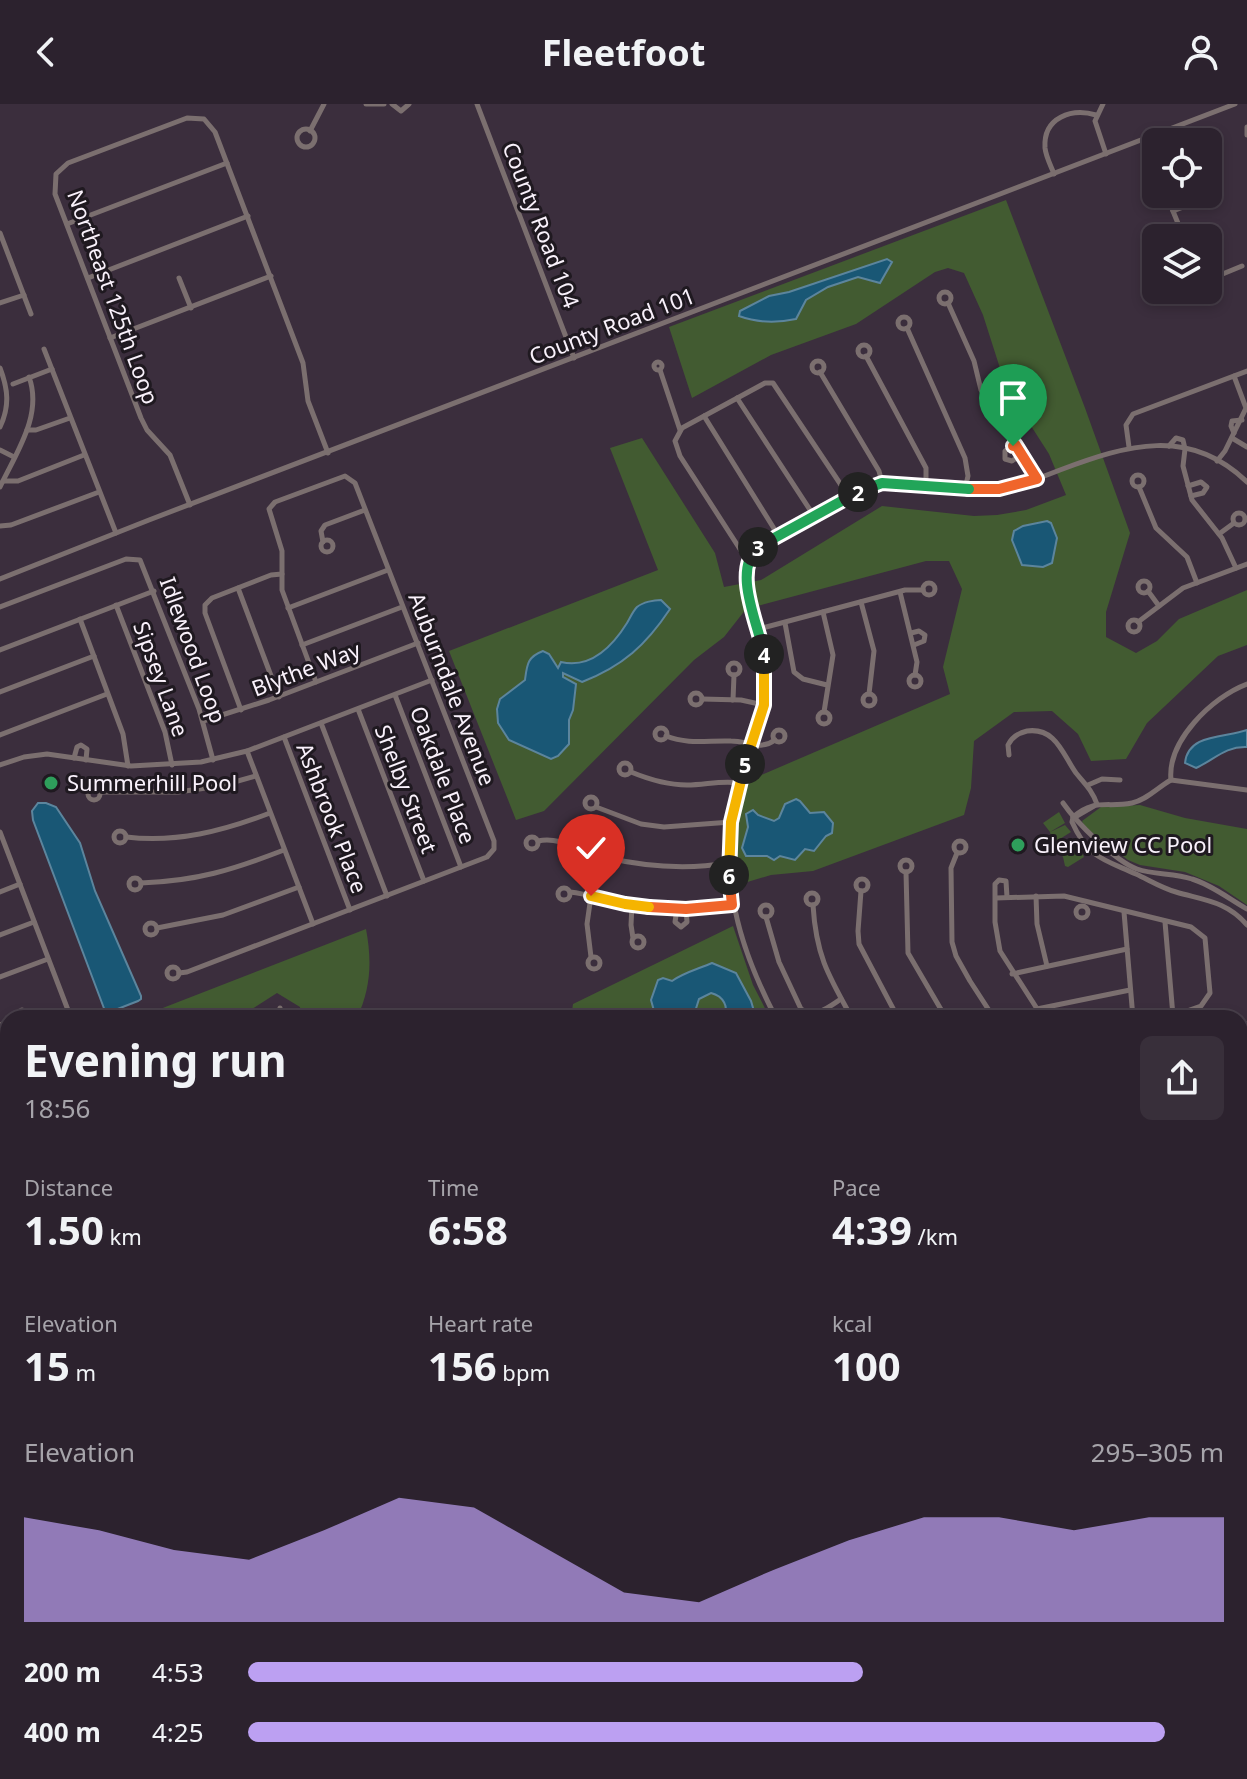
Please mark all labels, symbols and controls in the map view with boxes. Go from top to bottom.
text: Fleetfoot [542,28,705,77]
icon: back [24,30,68,74]
icon: person [1179,30,1223,74]
map controls [1142,128,1222,304]
button: locate [1142,128,1222,208]
street label: County Road 104 [496,137,588,312]
street label: Northeast 125th Loop [61,185,167,408]
button: layers [1142,224,1222,304]
street label: County Road 101 [524,280,699,371]
pin [979,364,1047,446]
icon: arrive [991,376,1035,420]
pin: 2 [838,472,878,512]
text: 2 [852,477,864,507]
pin: 3 [738,527,778,567]
text: 3 [752,532,764,562]
street label: Idlewood Loop [154,572,234,727]
street label: Auburndale Avenue [402,588,504,789]
street label: Sipsey Lane [127,617,197,740]
street label: Blythe Way [247,633,365,703]
pin: 4 [744,634,784,674]
text: 4 [758,639,770,669]
street label: Oakdale Place [404,701,484,848]
street label: Shelby Street [369,720,445,857]
street label: Ashbrook Place [290,738,375,897]
pin: 5 [725,744,765,784]
text: 5 [739,749,751,779]
place label: Summerhill Pool [67,767,237,797]
marker: Summerhill Pool [42,774,60,792]
pin [557,814,625,896]
icon: check [569,826,613,870]
place label: Glenview CC Pool [1034,829,1212,859]
marker: Glenview CC Pool [1009,836,1027,854]
pin: 6 [709,855,749,895]
text: 6 [723,860,735,890]
text: Evening run [24,1030,287,1090]
button: share [1140,1036,1224,1120]
text: 18:56 [24,1090,90,1126]
text: Distance [24,1172,113,1202]
text: Time [428,1172,479,1202]
text: Pace [832,1172,881,1202]
text: 1.50 [24,1202,104,1257]
text: 6:58 [428,1202,508,1257]
text: 4:39 [832,1202,912,1257]
text: km [104,1221,142,1251]
text: /km [912,1221,958,1251]
text: Elevation [24,1308,118,1338]
text: Heart rate [428,1308,533,1338]
text: kcal [832,1308,872,1338]
text: 15 [24,1338,70,1393]
text: 156 [428,1338,497,1393]
text: 100 [832,1338,901,1393]
text: m [70,1357,96,1387]
text: bpm [497,1357,550,1387]
text: Elevation [24,1434,135,1470]
text: 295–305 m [1091,1434,1224,1470]
text: 200 m [24,1654,101,1690]
text: 4:53 [152,1654,204,1690]
text: 400 m [24,1714,101,1750]
text: 4:25 [152,1714,204,1750]

